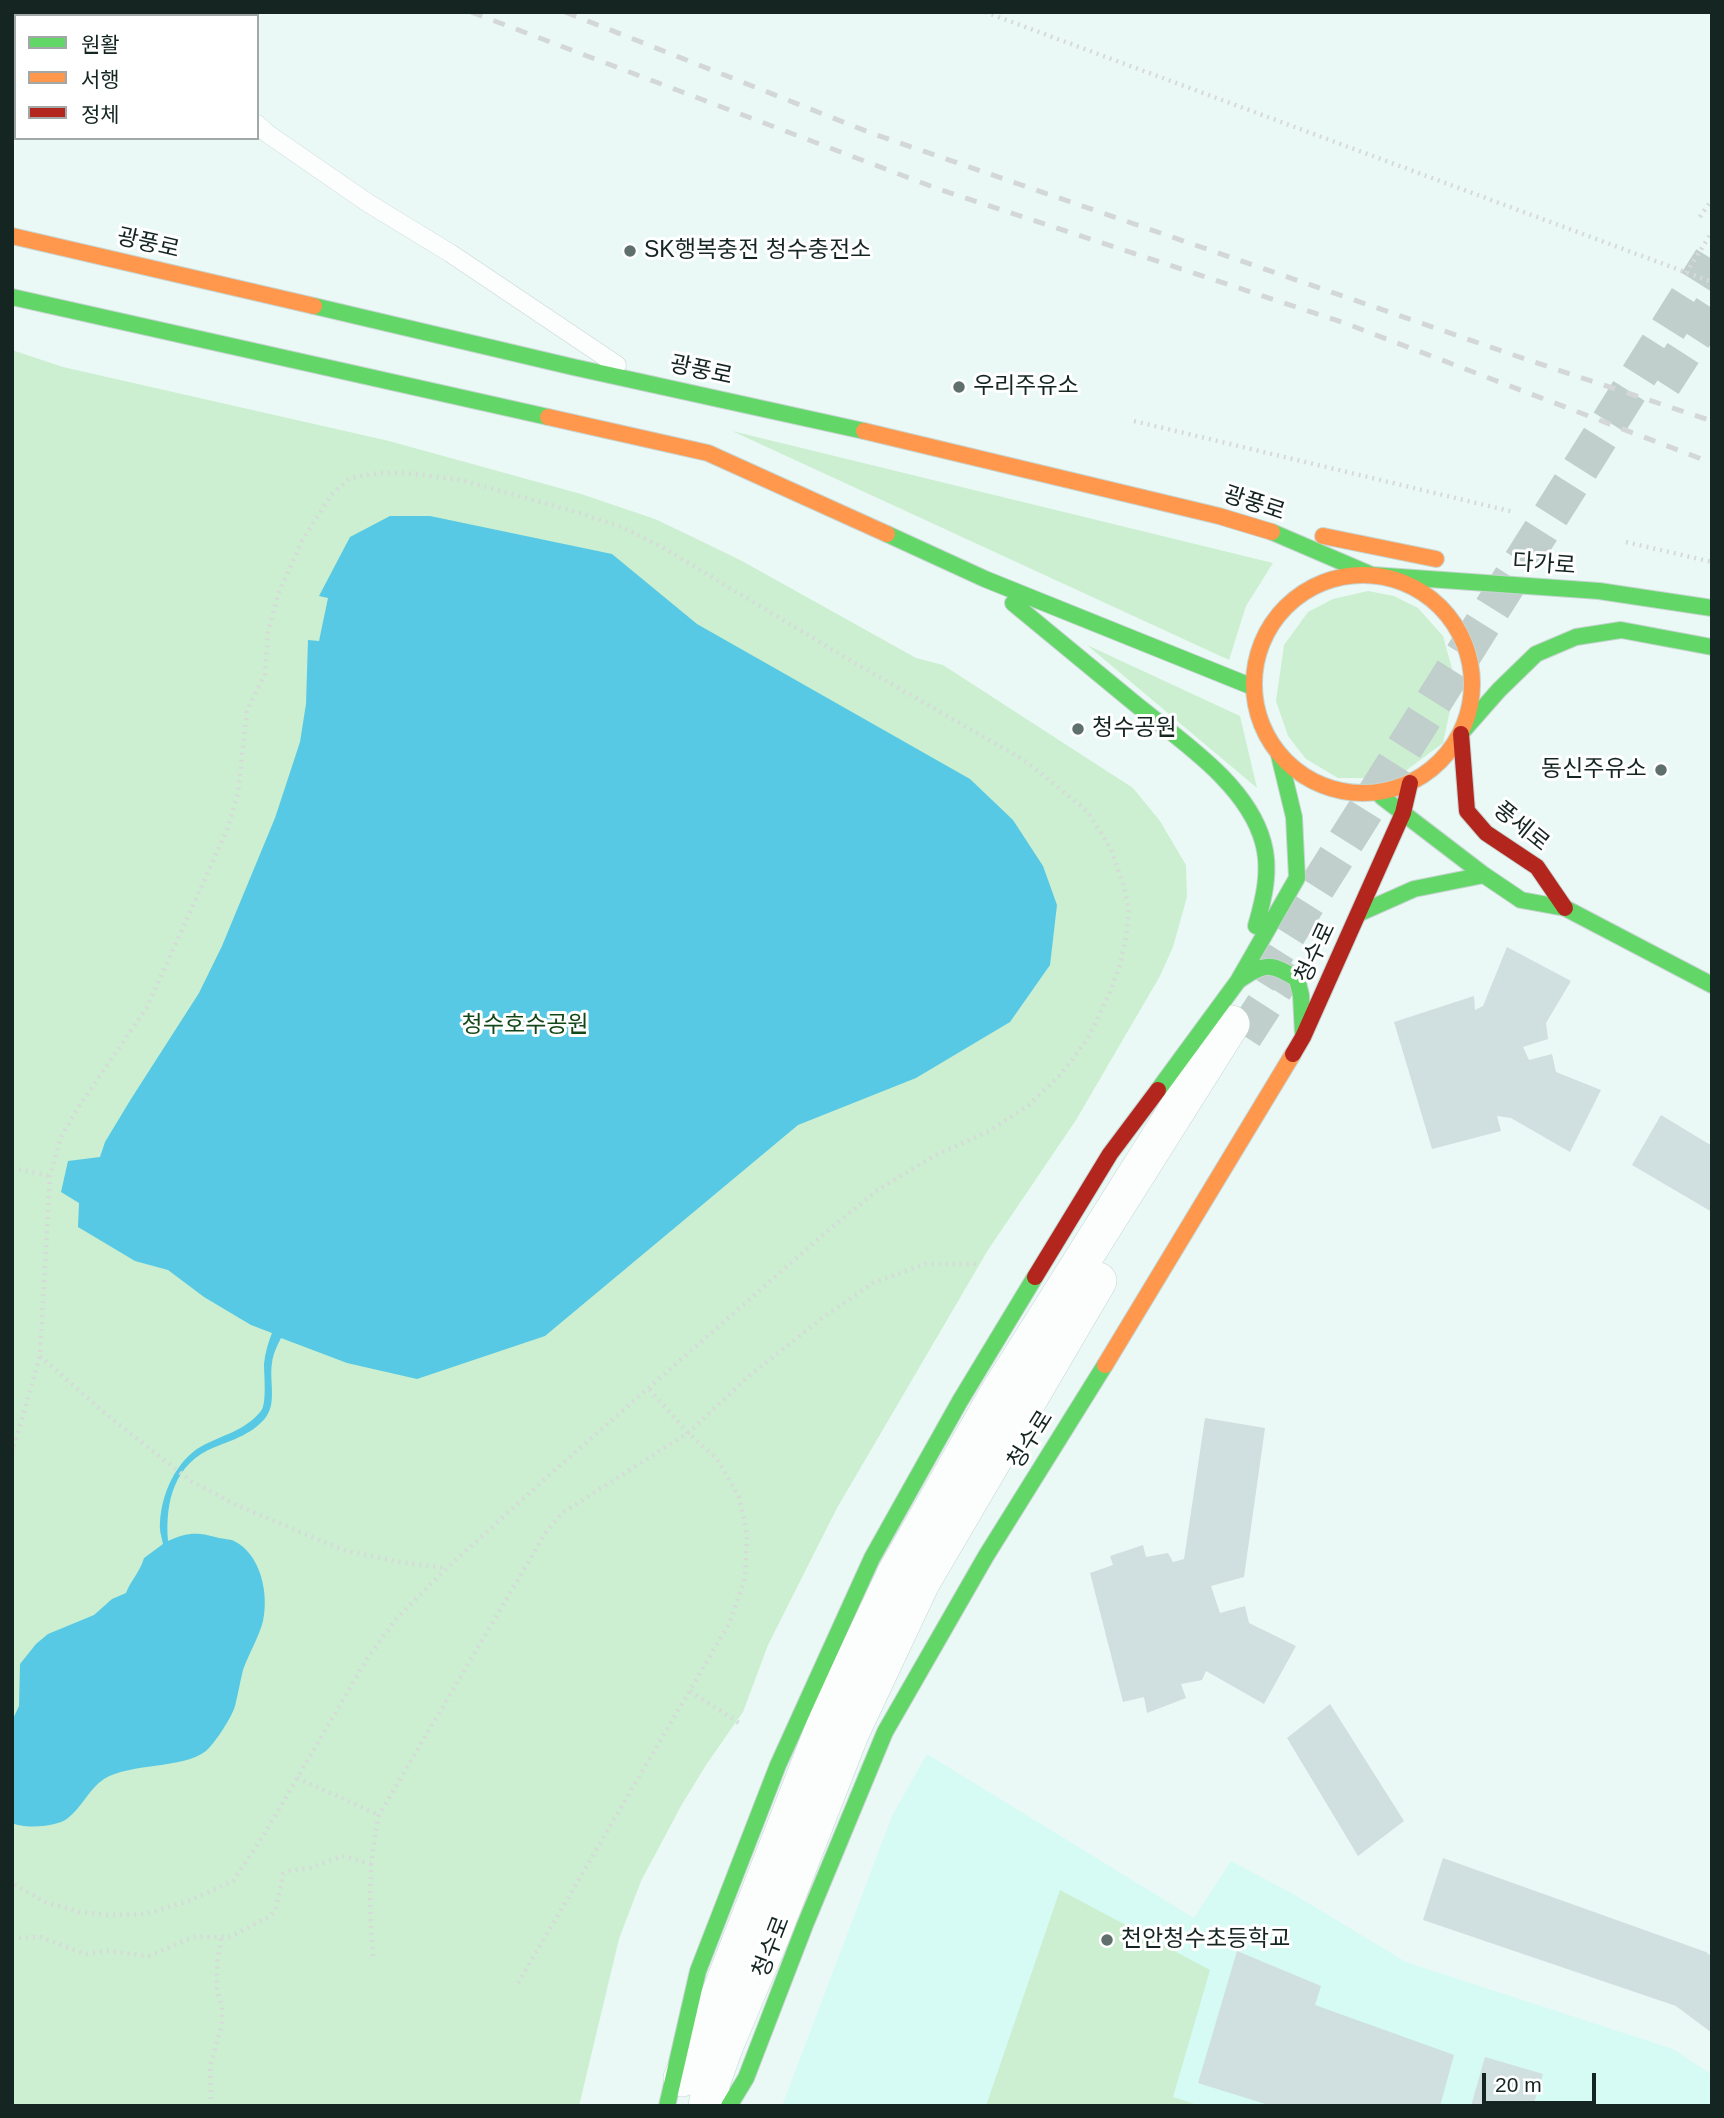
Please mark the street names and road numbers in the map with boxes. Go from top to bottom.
street label: 광풍로 [114,223,182,265]
street label: 광풍로 [667,351,735,391]
street label: 광풍로 [1220,481,1288,527]
street label: 다가로 [1511,549,1577,581]
street label: 풍세로 [1488,796,1554,858]
street label: 청수로 [1290,918,1342,988]
street label: 청수로 [1002,1406,1060,1474]
street label: 청수로 [748,1912,796,1982]

